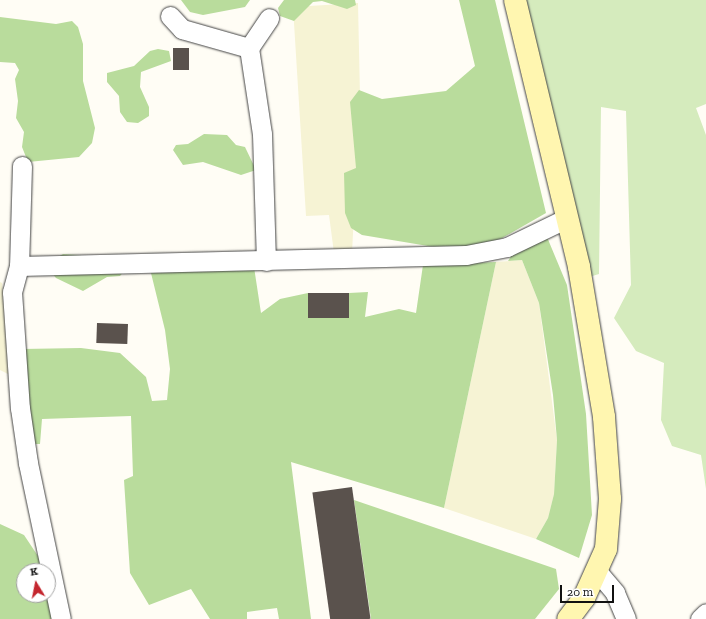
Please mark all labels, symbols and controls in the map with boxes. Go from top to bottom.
north arrow [16,563,56,603]
text: K [29,565,39,579]
scale bar [562,577,616,603]
text: 20 m [567,585,593,599]

